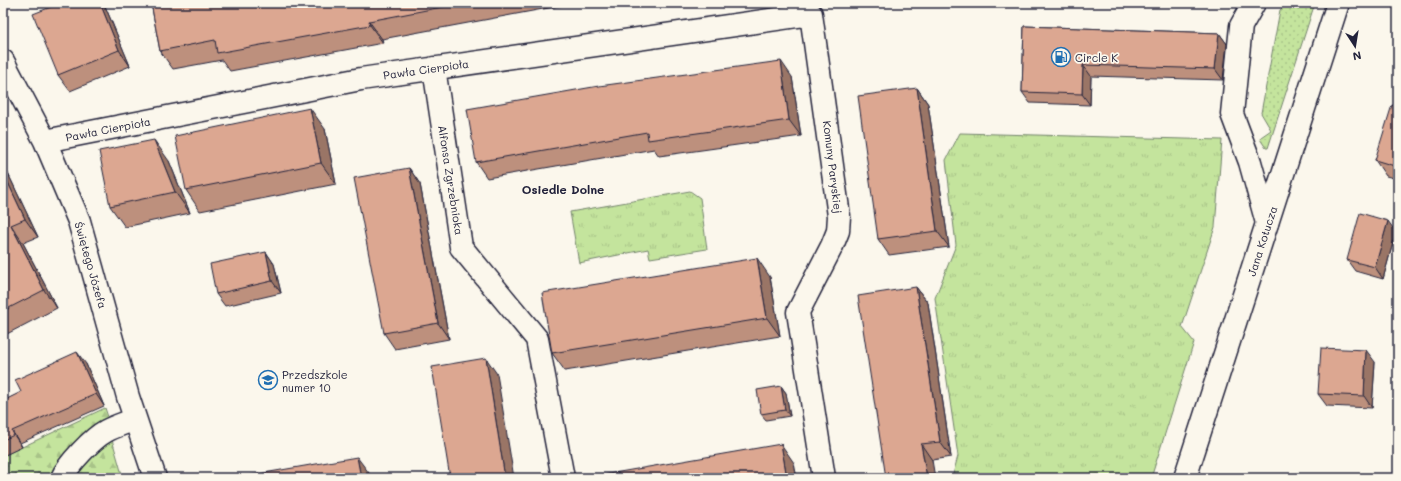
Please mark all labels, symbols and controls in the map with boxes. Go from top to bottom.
north arrow [1335,26,1375,66]
fuel station icon: Circle K [1050,46,1072,68]
text: N [1352,48,1363,64]
place label: Circle K [1075,50,1118,65]
street label: Pawła Cierpioła [382,56,470,82]
street label: Pawła Cierpioła [64,113,152,145]
street label: Komuny Paryskiej [820,120,846,214]
street label: Alfonsa Zgrzebnioka [435,124,467,236]
district label: Osiedle Dolne [522,181,604,197]
street label: Jana Kotucza [1244,204,1280,278]
street label: Świętego Józefa [71,220,111,310]
place label: Przedszkole numer 10 [282,367,348,395]
school or university icon: Przedszkole numer 10 [257,369,279,391]

